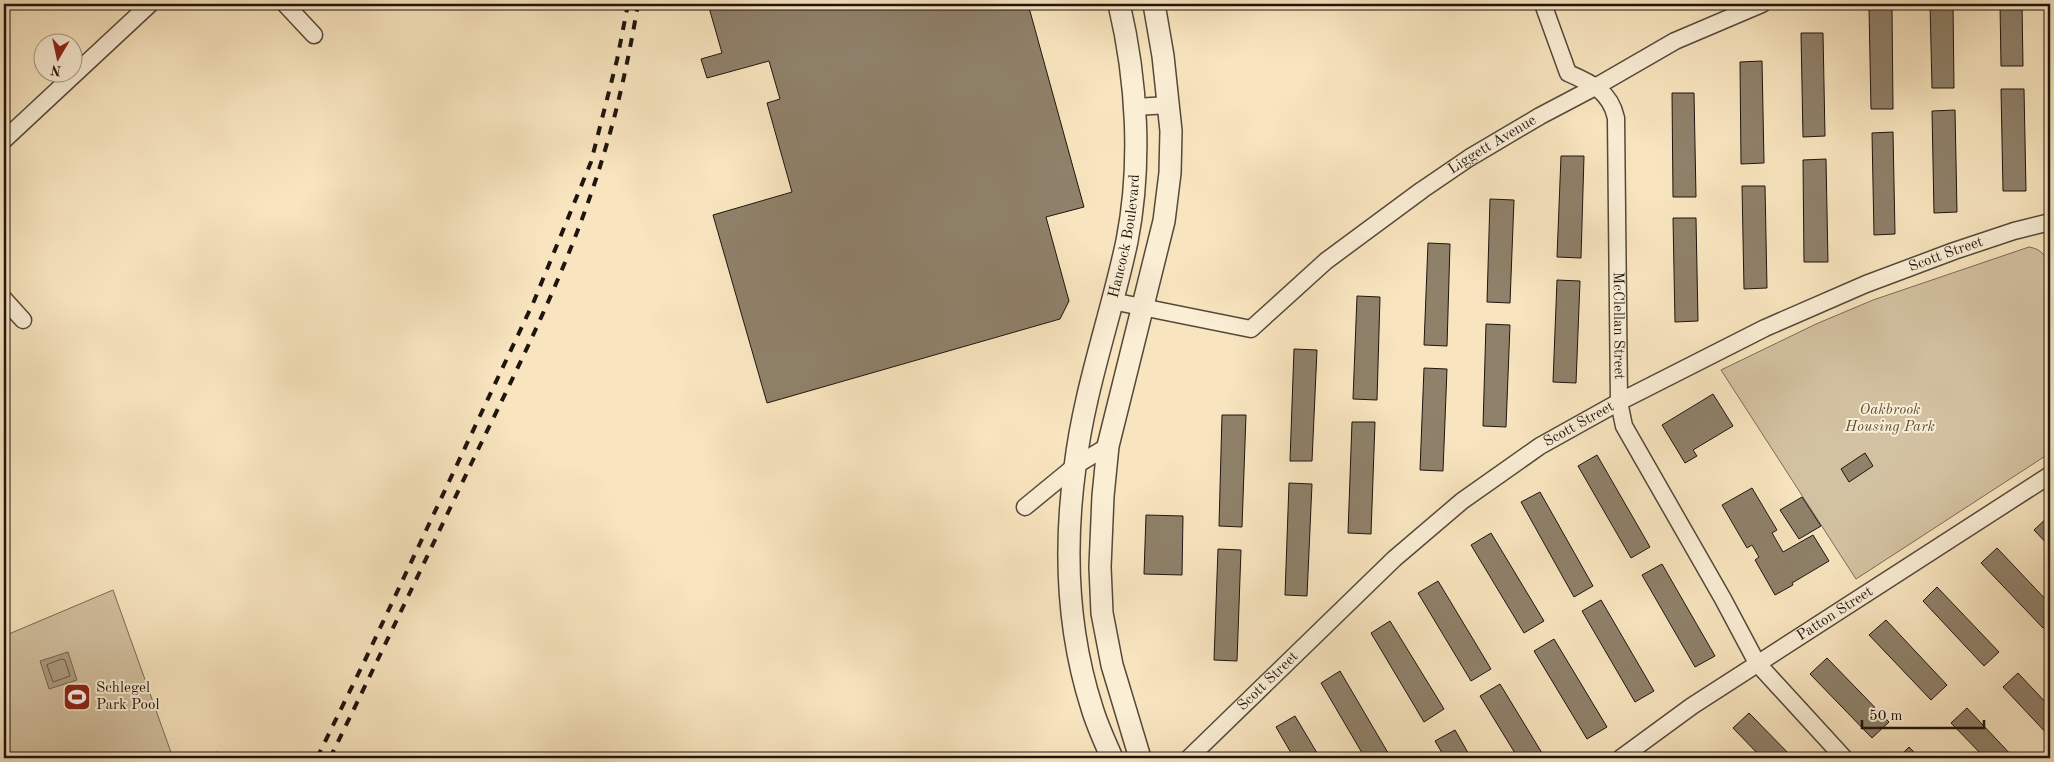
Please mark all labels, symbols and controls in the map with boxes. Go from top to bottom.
north arrow [32,32,82,82]
text: N [49,62,63,78]
street label: Liggett Avenue [1446,113,1539,177]
street label: Hancock Boulevard [1106,174,1143,300]
street label: Scott Street [1907,234,1985,275]
street label: McClellan Street [1610,272,1626,380]
street label: Scott Street [1541,399,1617,450]
park label: Oakbrook Housing Park [1844,403,1935,435]
street label: Patton Street [1794,584,1875,644]
street label: Scott Street [1235,649,1301,714]
place label: Schlegel Park Pool [96,681,159,713]
sports icon: Schlegel Park Pool [62,682,92,712]
scale bar [1862,697,1984,729]
text: 50 m [1869,709,1903,724]

